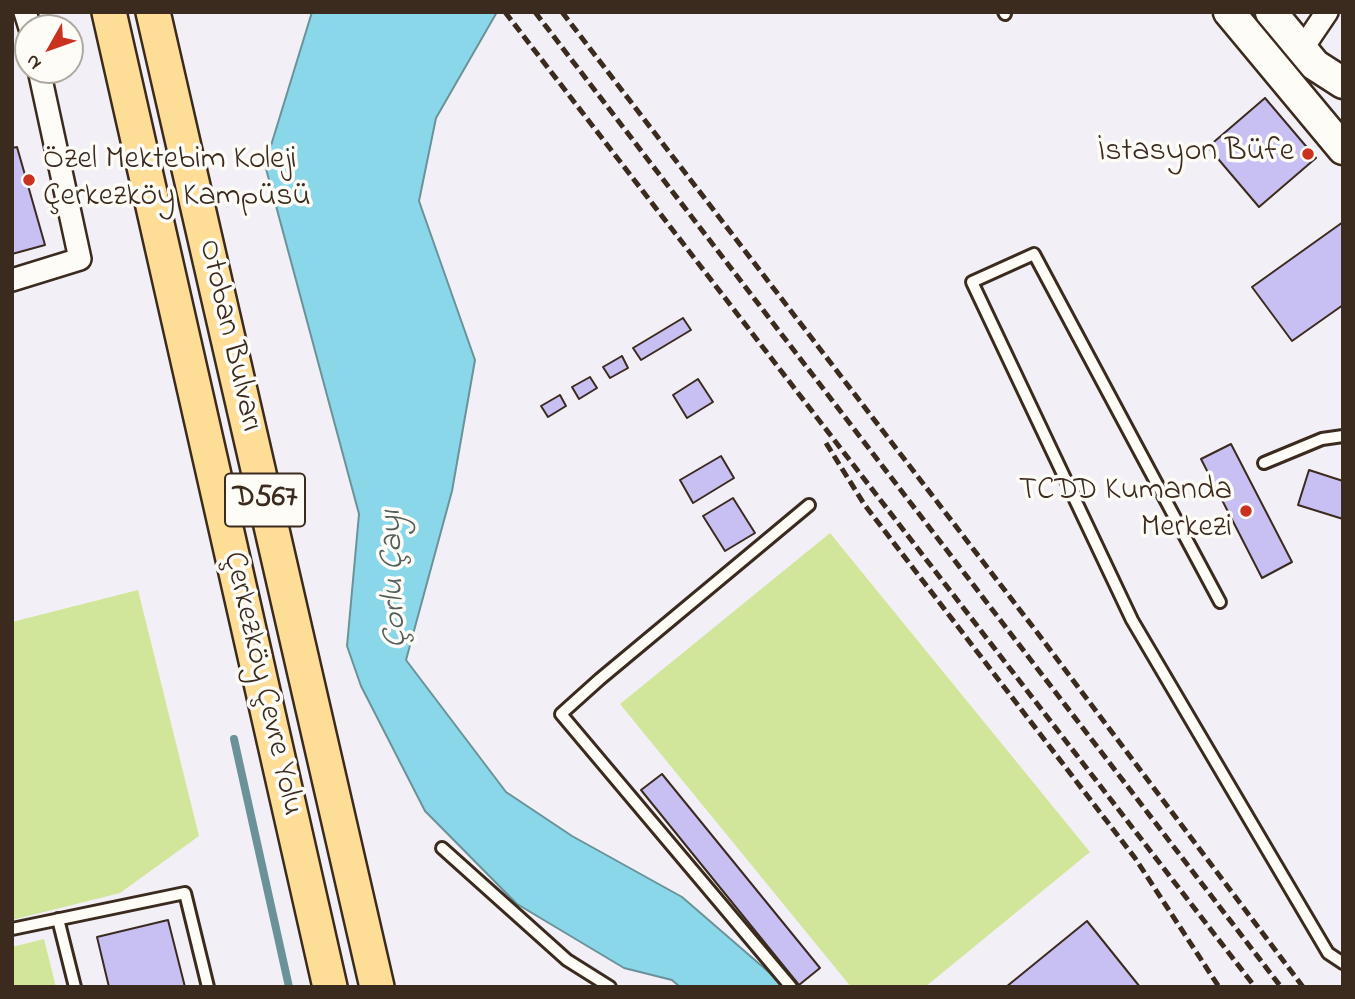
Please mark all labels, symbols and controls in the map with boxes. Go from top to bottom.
north arrow [14,14,84,84]
text: N [20,48,49,75]
place label: İstasyon Büfe [1098,135,1294,173]
place label: Özel Mektebim Koleji Çerkezköy Kampüsü [43,143,311,218]
marker: İstasyon Büfe [1300,146,1316,162]
marker: Özel Mektebim Koleji Çerkezköy Kampüsü [21,172,37,188]
street label: Otoban Bulvarı [187,236,269,436]
road number: D567 [225,474,305,526]
place label: TCDD Kumanda Merkezi [1019,474,1232,549]
marker: TCDD Kumanda Merkezi [1238,503,1254,519]
water label: Çorlu Çayı [374,509,418,649]
street label: Çerkezköy Çevre Yolu [212,548,310,820]

